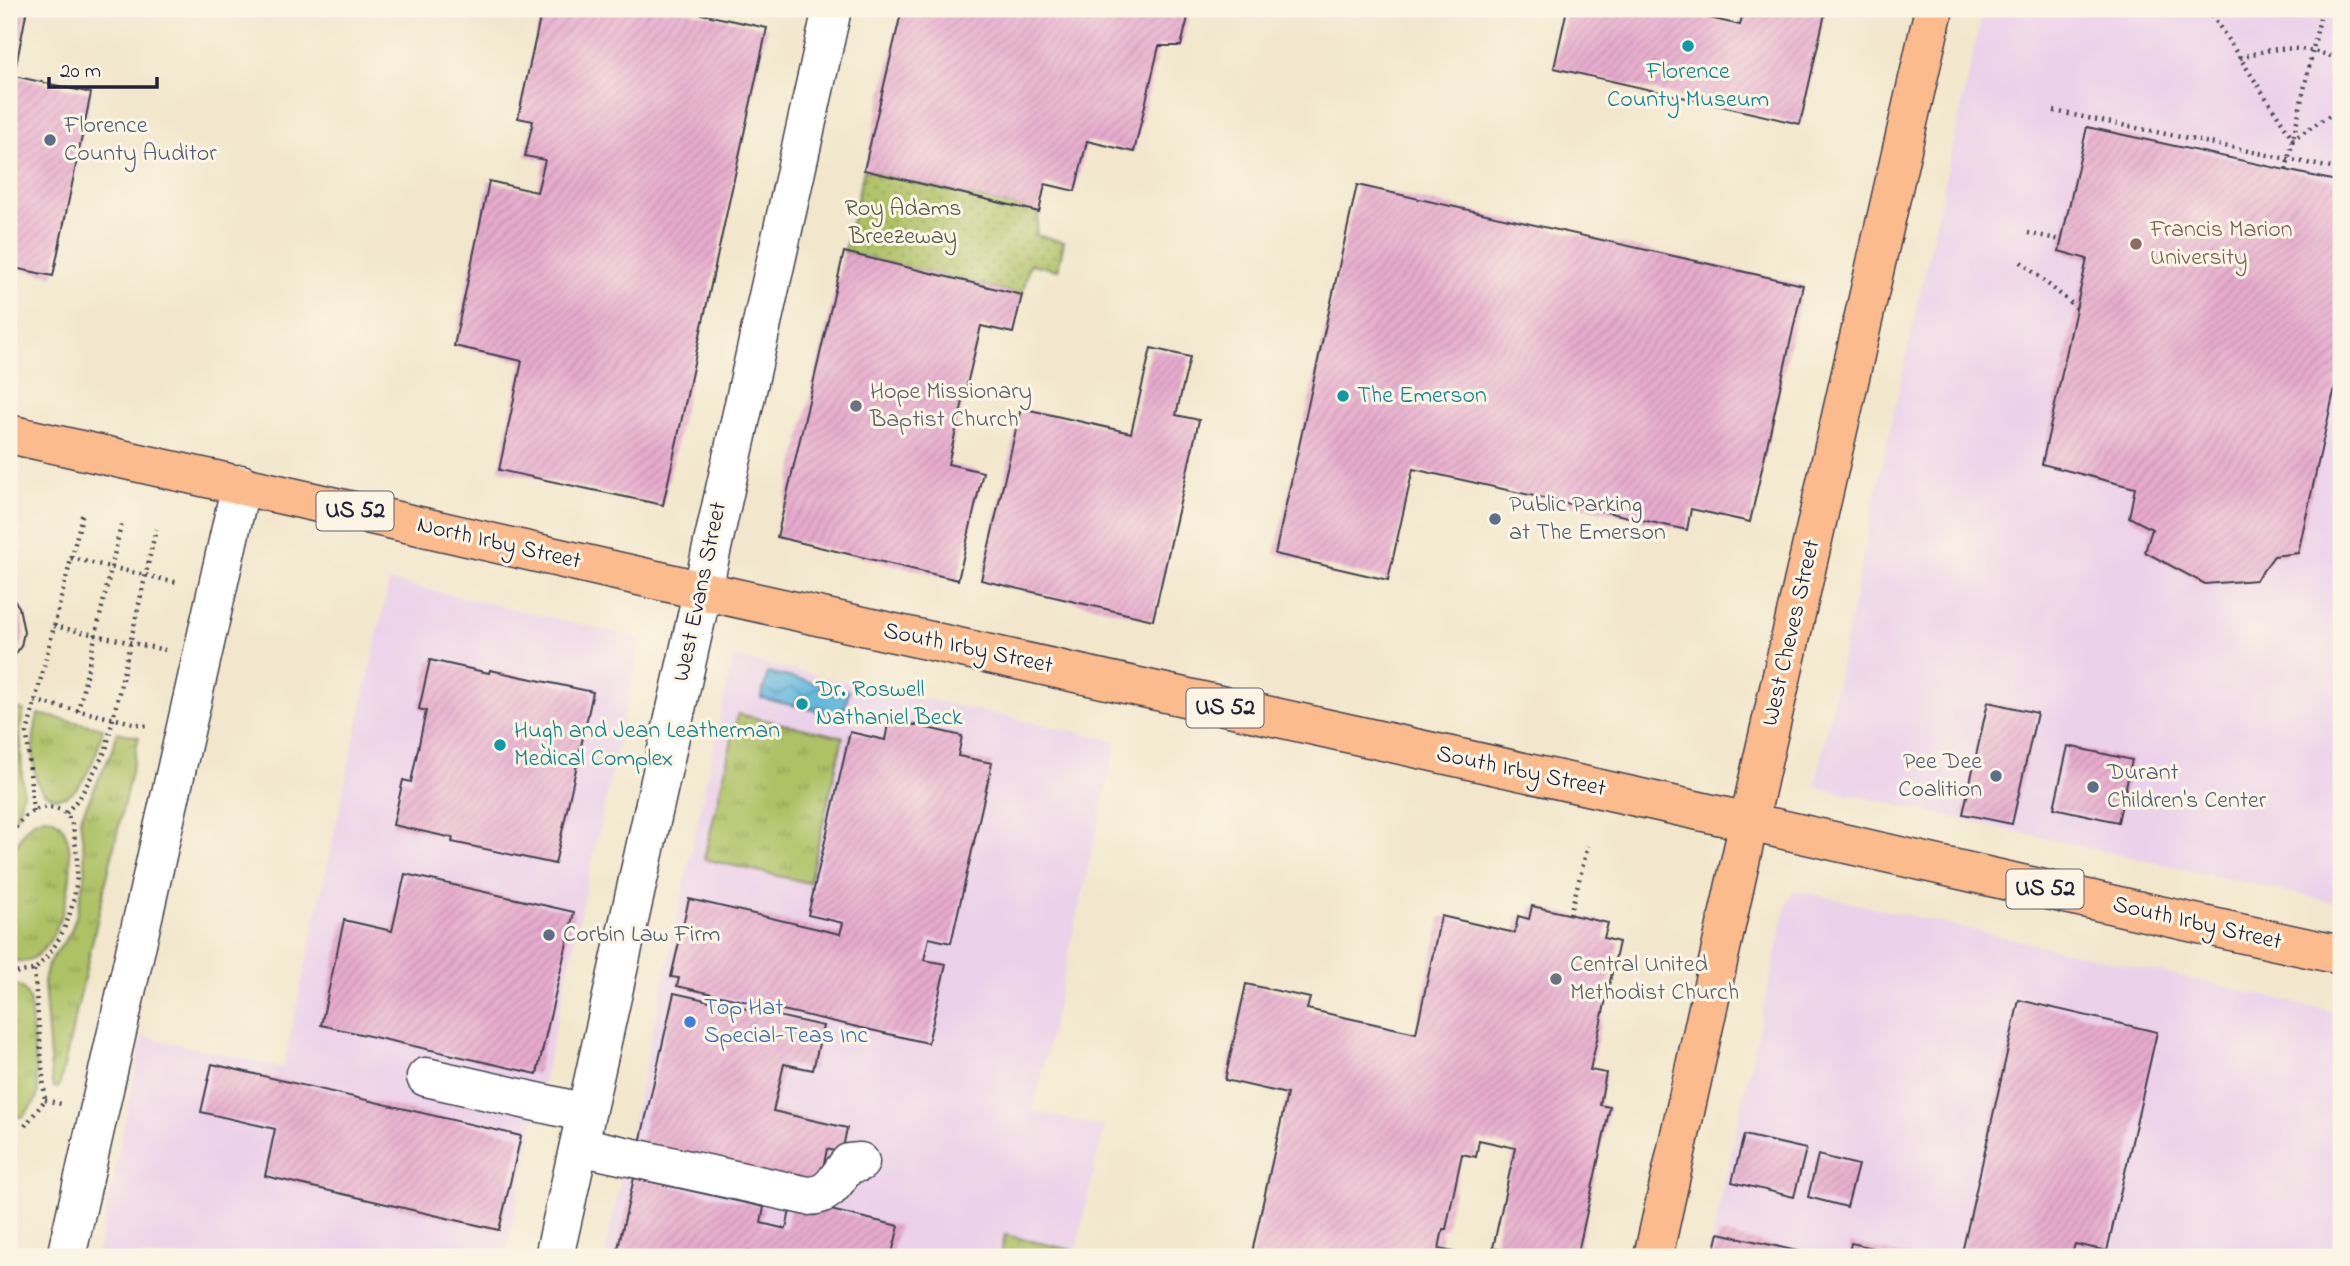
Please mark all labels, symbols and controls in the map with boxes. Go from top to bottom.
marker: Florence County Museum [1680,38,1696,54]
scale bar [49,46,158,90]
place label: Florence County Museum [1607,55,1769,119]
text: 20 m [60,57,101,87]
place label: Florence County Auditor [63,109,217,173]
marker: Florence County Auditor [42,132,58,148]
park label: Roy Adams Breezeway [844,192,962,256]
place label: Francis Marion University [2149,213,2293,277]
marker: Francis Marion University [2128,236,2144,252]
place label: Hope Missionary Baptist Church [869,375,1032,438]
place label: The Emerson [1357,379,1487,414]
marker: The Emerson [1335,388,1351,404]
marker: Hope Missionary Baptist Church [848,398,864,414]
place label: Public Parking at The Emerson [1509,488,1666,551]
road number: US 52 [316,491,394,530]
street label: West Evans Street [665,499,737,685]
street label: North Irby Street [413,508,584,581]
marker: Public Parking at The Emerson [1487,511,1503,527]
street label: West Cheves Street [1754,536,1830,730]
street label: South Irby Street [880,614,1056,685]
place label: Dr. Roswell Nathaniel Beck [815,673,963,736]
road number: US 52 [1186,688,1264,728]
marker: Dr. Roswell Nathaniel Beck [794,696,810,712]
place label: Hugh and Jean Leatherman Medical Complex [514,714,780,777]
marker: Hugh and Jean Leatherman Medical Complex [492,737,508,753]
street label: South Irby Street [1433,737,1609,808]
place label: Pee Dee Coalition [1898,745,1982,808]
place label: Durant Children's Center [2106,756,2267,819]
marker: Pee Dee Coalition [1988,768,2004,784]
marker: Durant Children's Center [2085,779,2101,795]
road number: US 52 [2007,870,2084,908]
street label: South Irby Street [2109,888,2285,961]
place label: Corbin Law Firm [563,918,720,953]
marker: Corbin Law Firm [541,927,557,943]
place label: Central United Methodist Church [1570,948,1739,1011]
marker: Central United Methodist Church [1548,971,1564,987]
place label: Top Hat Special-Teas Inc [704,991,868,1054]
marker: Top Hat Special-Teas Inc [682,1014,698,1030]

